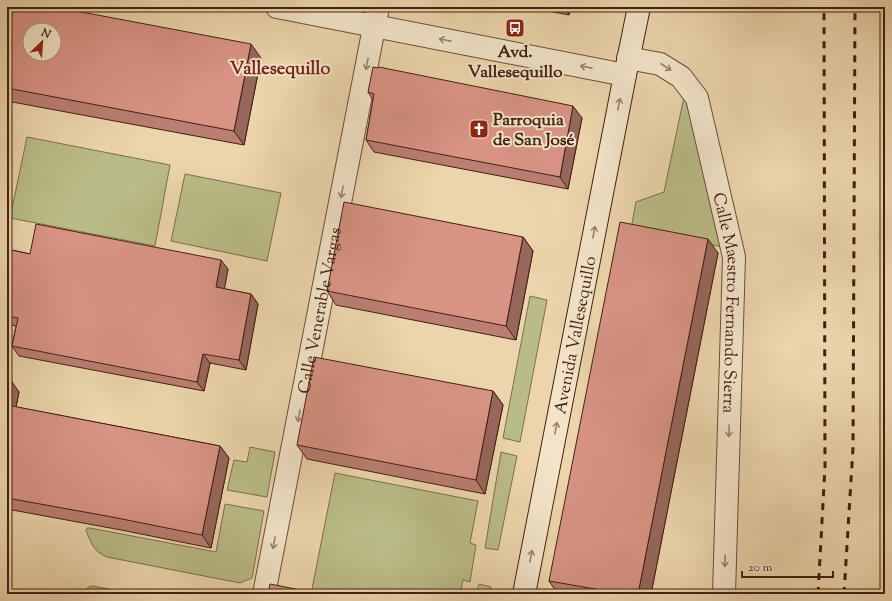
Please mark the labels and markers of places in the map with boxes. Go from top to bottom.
bus stop icon: Avd. Vallesequillo [504,17,526,39]
place label: Avd. Vallesequillo [468,41,562,85]
place label: Parroquia de San José [493,109,575,153]
church icon: Parroquia de San José [468,118,490,140]

